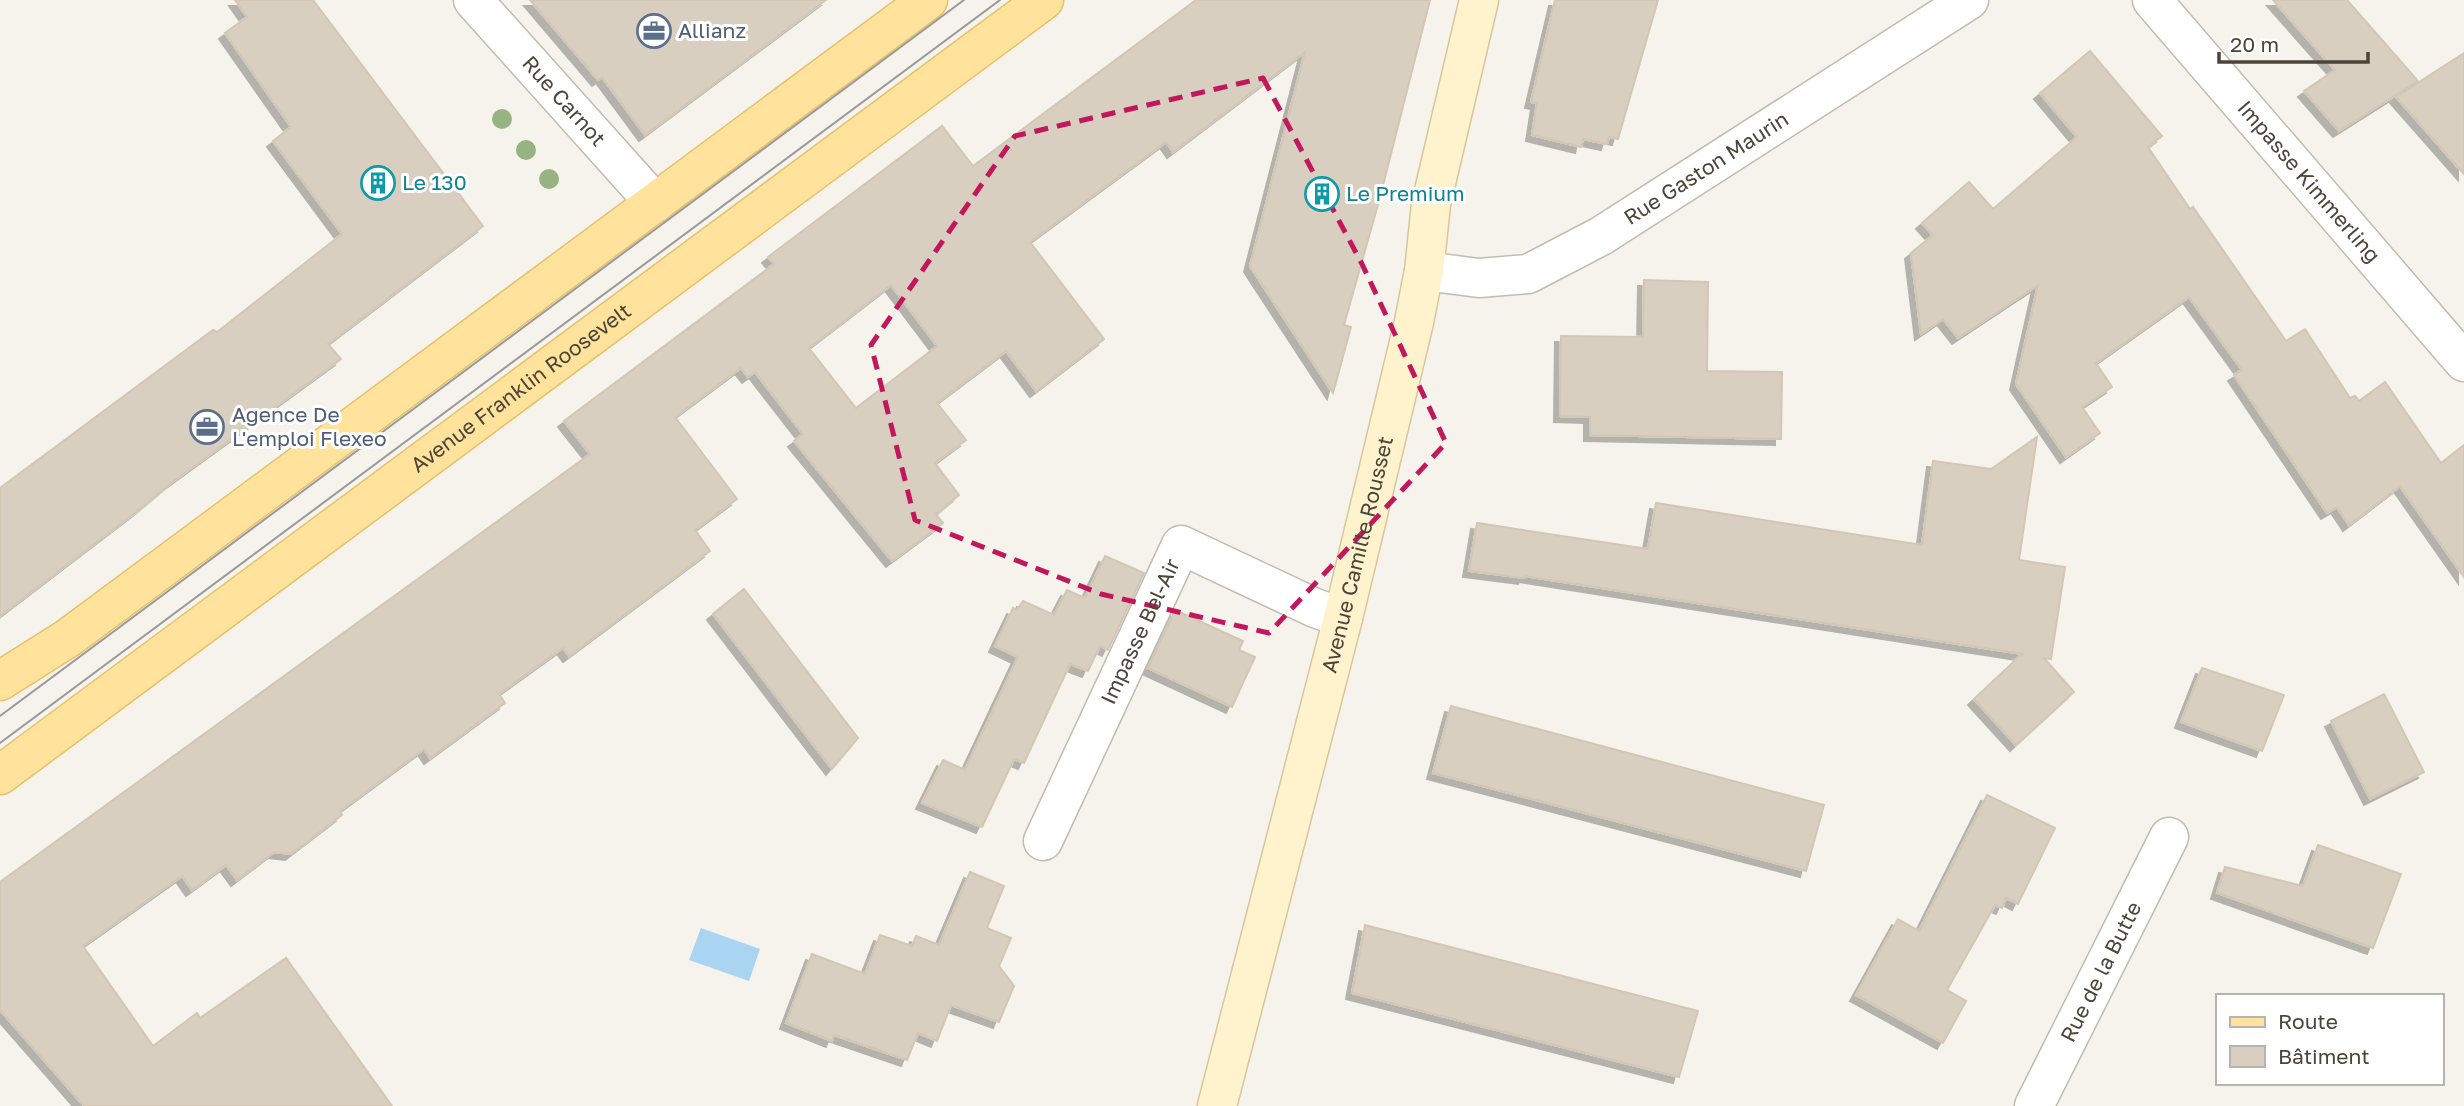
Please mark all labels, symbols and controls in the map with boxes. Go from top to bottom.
office icon: Allianz [635,12,673,50]
place label: Allianz [678,17,746,43]
scale bar [2219,21,2368,65]
text: 20 m [2230,31,2279,57]
street label: Rue Carnot [517,50,612,151]
street label: Impasse Kimmerling [2232,95,2386,268]
street label: Rue Gaston Maurin [1619,105,1793,230]
building icon: Le 130 [359,164,397,202]
place label: Le 130 [402,169,467,195]
building icon: Le Premium [1303,175,1341,213]
place label: Le Premium [1346,180,1465,206]
street label: Avenue Franklin Roosevelt [405,297,636,478]
place label: Agence De L'emploi Flexeo [232,401,387,451]
office icon: Agence De L'emploi Flexeo [188,408,226,446]
street label: Avenue Camille Rousset [1315,433,1398,676]
street label: Impasse Bel-Air [1095,554,1185,708]
street label: Rue de la Butte [2054,897,2147,1046]
legend [2216,994,2443,1085]
text: Route [2278,1008,2338,1034]
text: Bâtiment [2278,1043,2370,1069]

